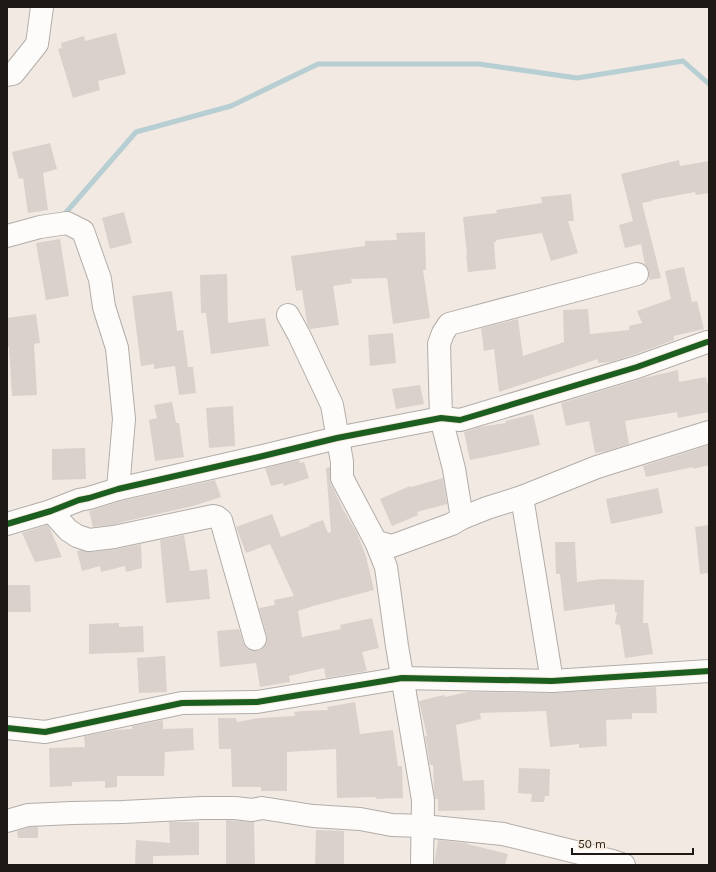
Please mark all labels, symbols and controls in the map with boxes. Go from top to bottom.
scale bar [572,830,693,856]
text: 50 m [578,837,606,851]

